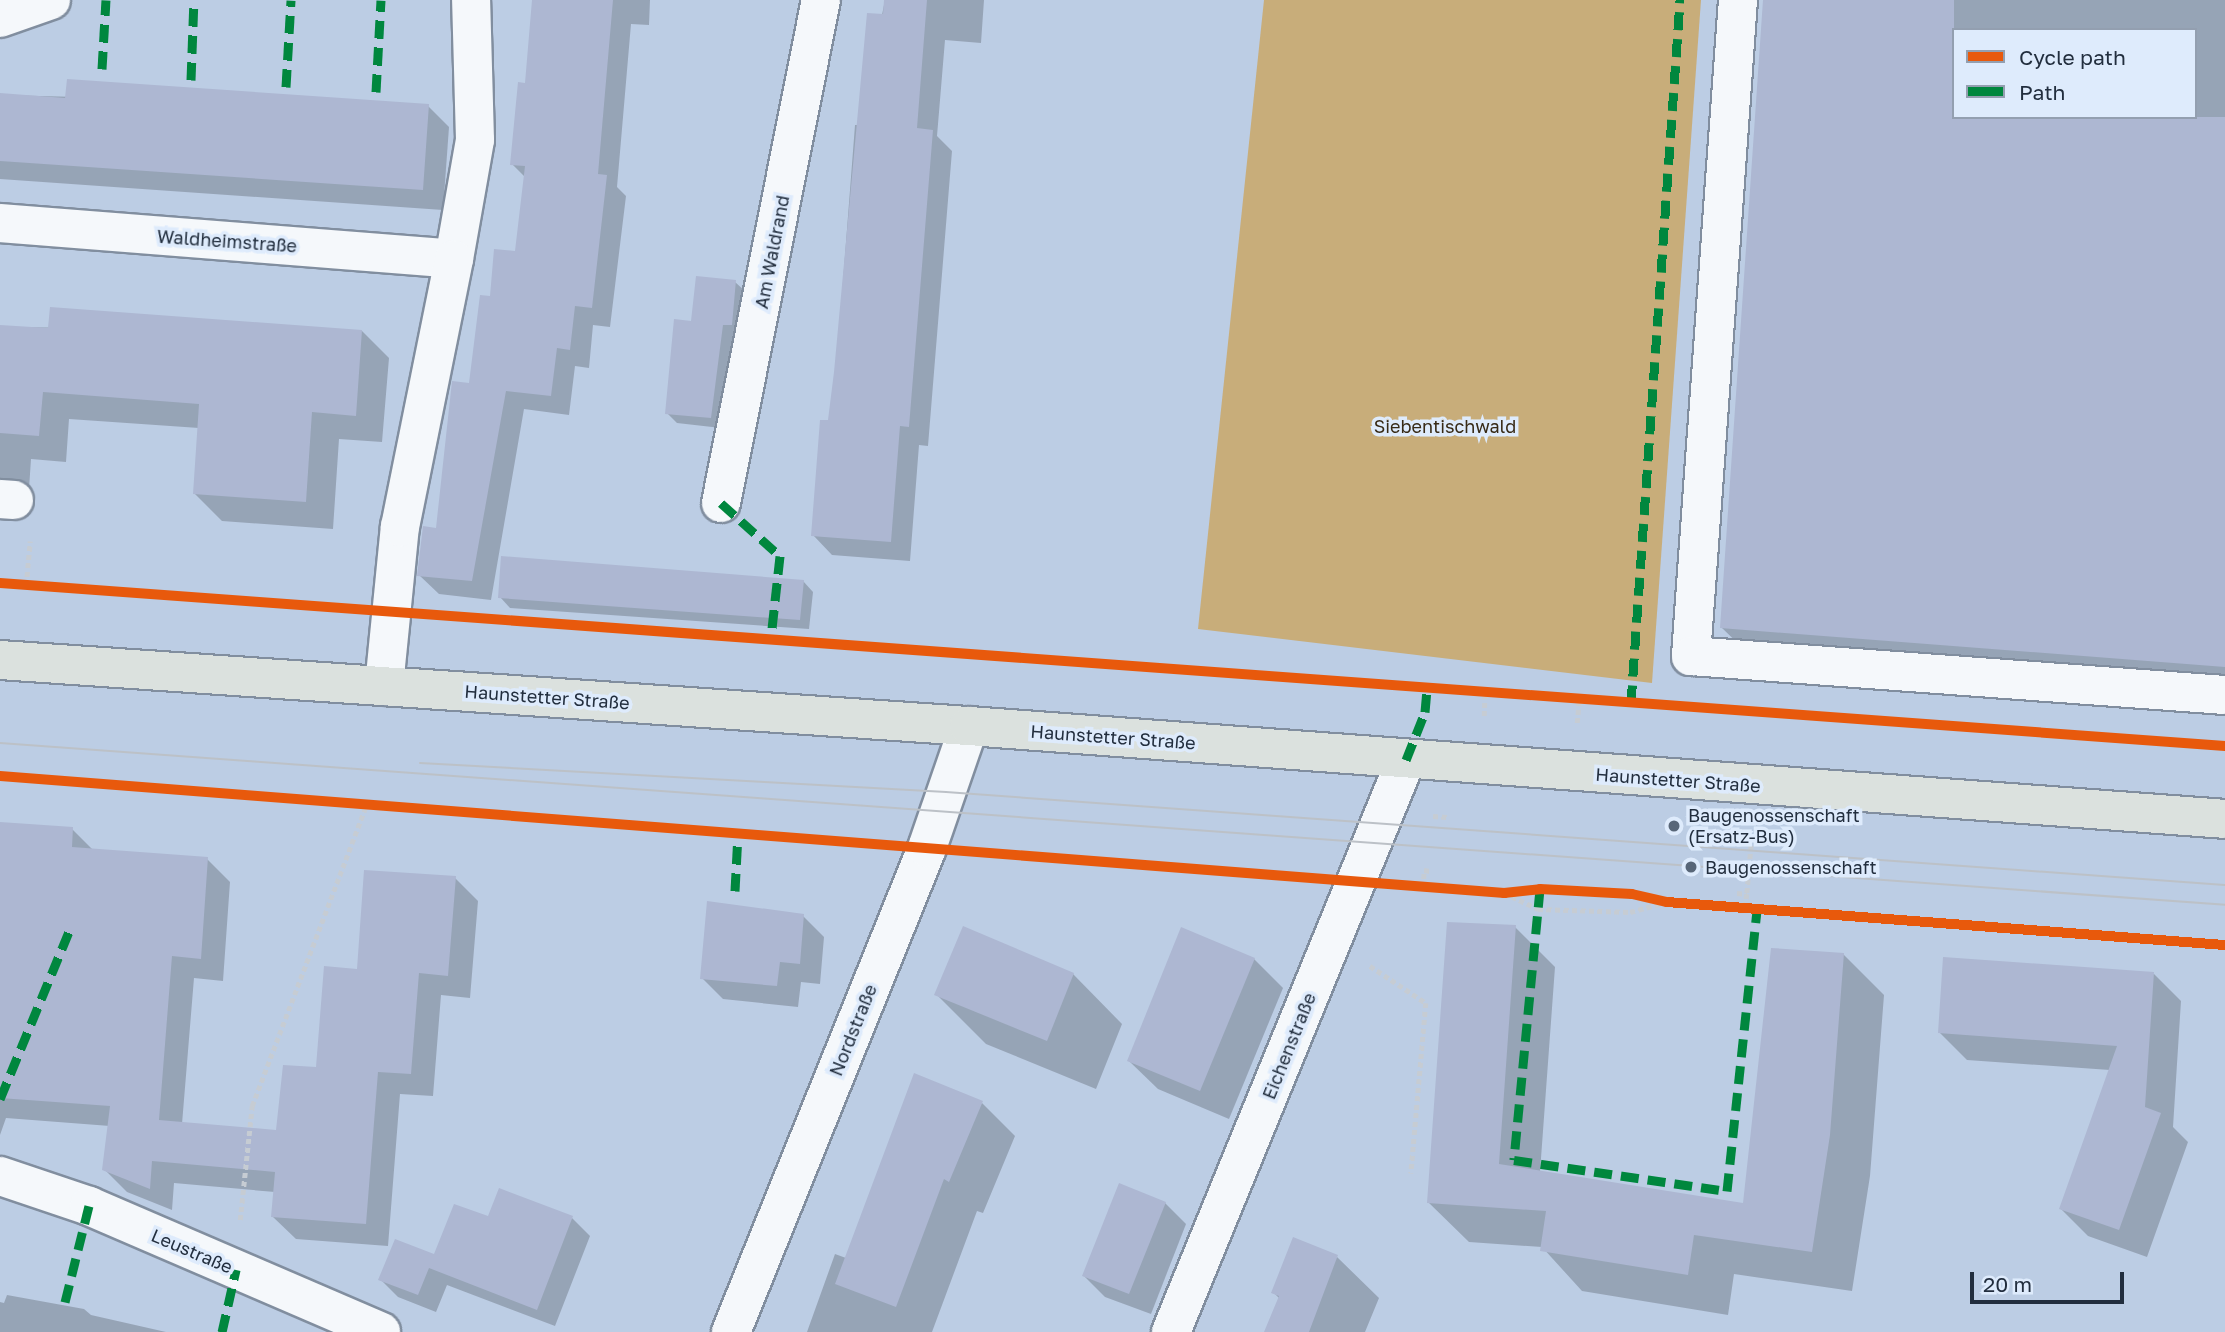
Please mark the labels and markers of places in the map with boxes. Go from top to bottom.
place label: Baugenossenschaft (Ersatz-Bus) [1688,805,1860,848]
marker: Baugenossenschaft (Ersatz-Bus) [1666,818,1682,834]
place label: Baugenossenschaft [1705,856,1877,878]
marker: Baugenossenschaft [1683,859,1699,875]

